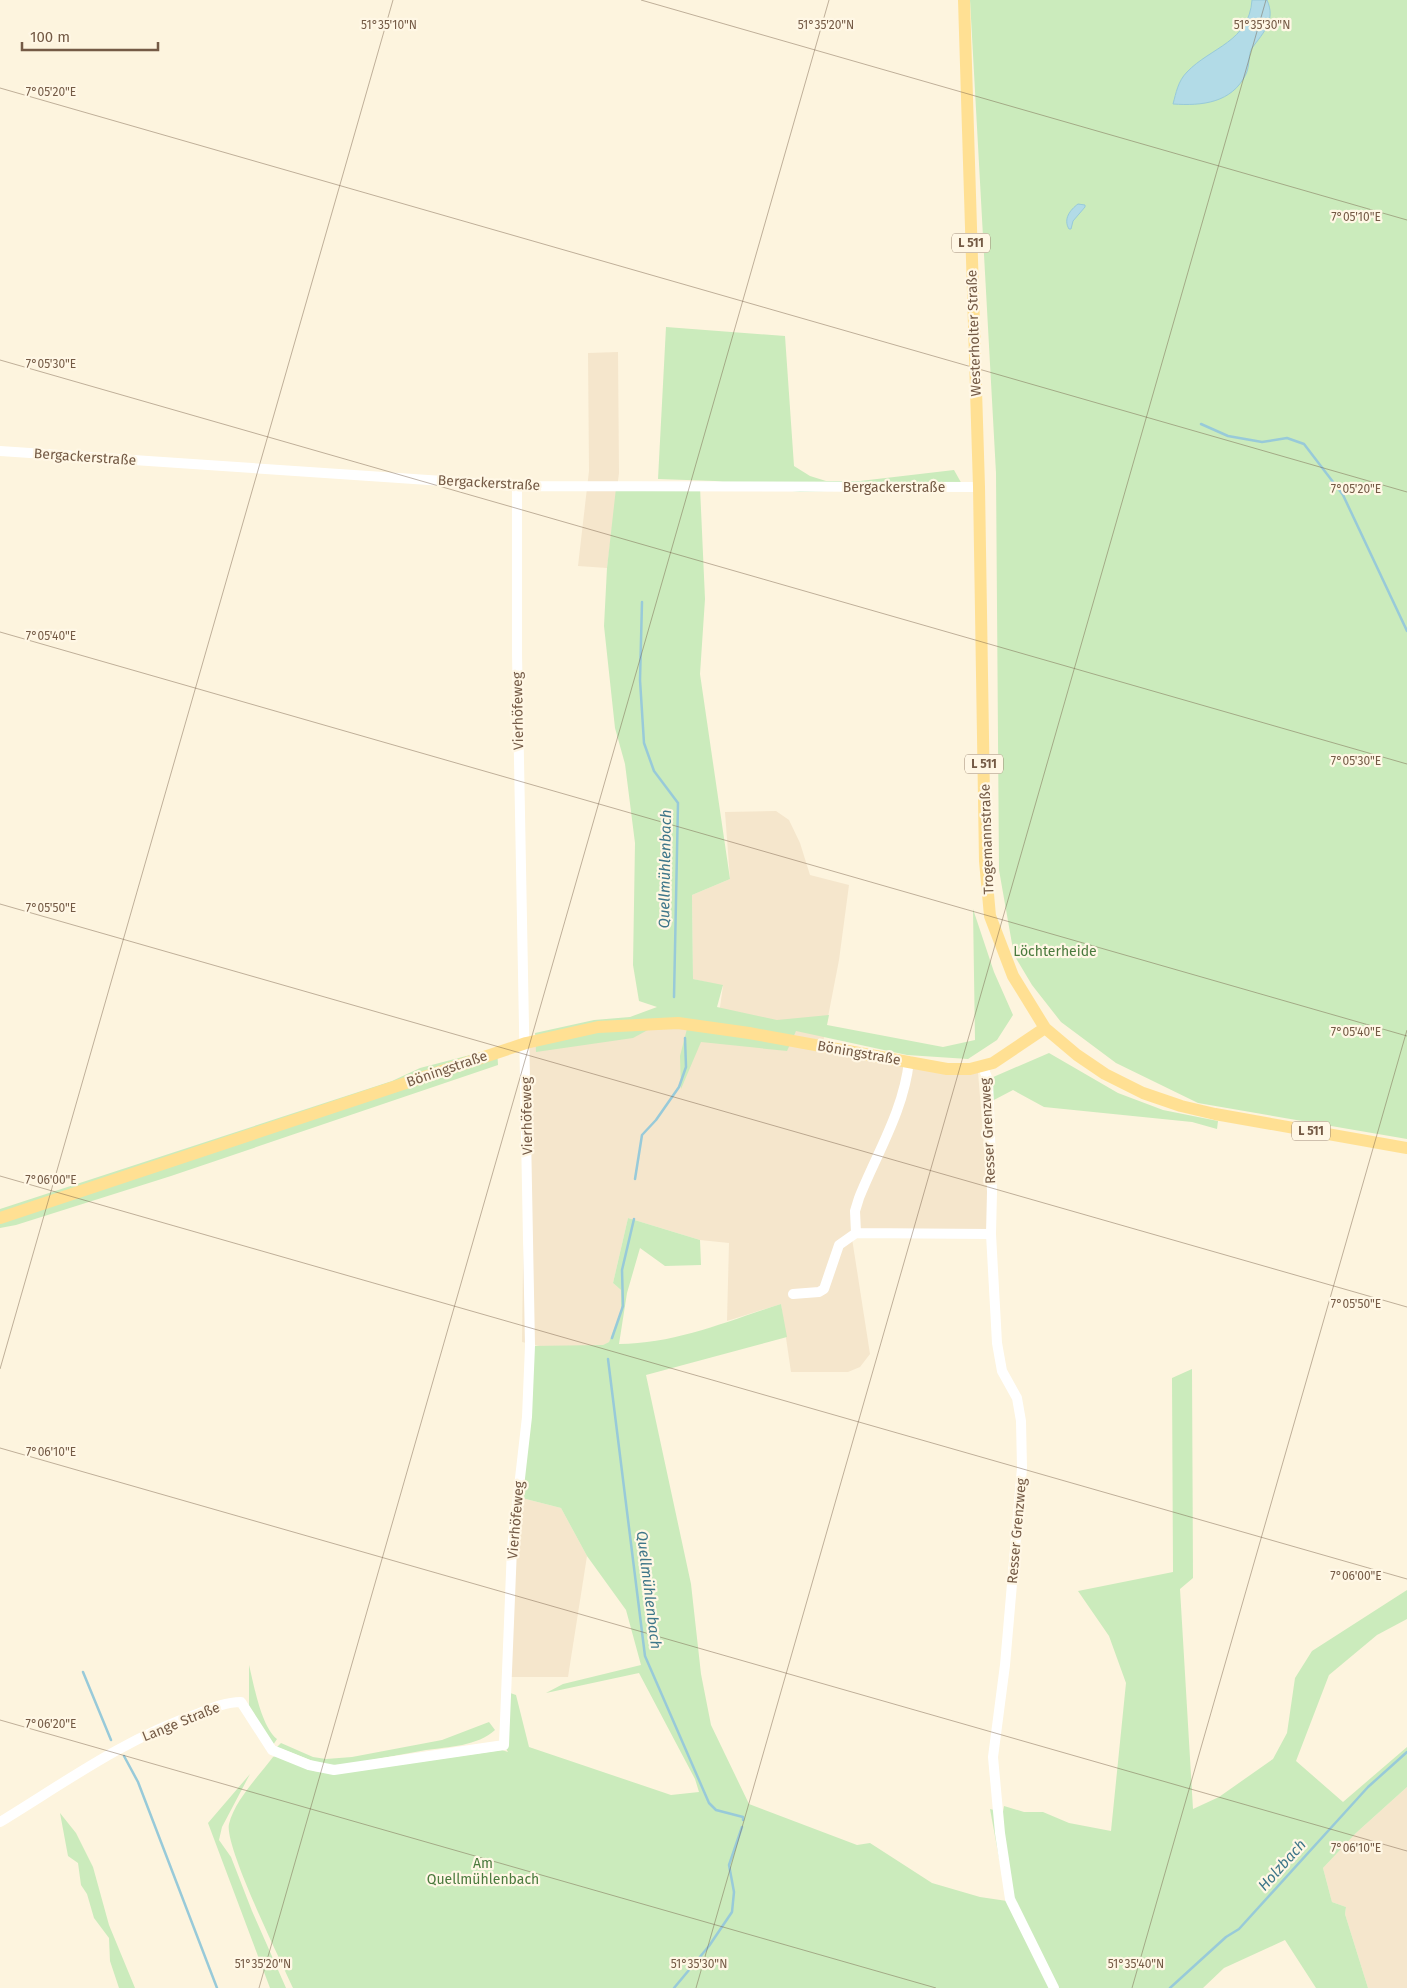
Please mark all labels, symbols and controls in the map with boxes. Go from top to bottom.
text: 51°35'10"N [361,18,417,32]
text: 51°35'20"N [798,18,854,32]
text: 51°35'30"N [1234,18,1290,32]
scale bar [22,20,159,52]
text: 100 m [30,28,70,46]
text: 7°05'20"E [26,85,76,99]
text: 7°05'10"E [1331,210,1381,224]
road number: L 511 [952,234,990,252]
street label: Westerholter Straße [963,269,985,397]
text: 7°05'30"E [26,357,76,371]
street label: Bergackerstraße [33,445,137,469]
street label: Bergackerstraße [437,472,541,494]
street label: Bergackerstraße [843,479,945,496]
text: 7°05'20"E [1331,482,1381,496]
text: 7°05'40"E [26,629,76,643]
street label: Vierhöfeweg [509,671,527,750]
road number: L 511 [965,754,1003,774]
text: 7°05'30"E [1331,754,1381,768]
street label: Trogemannstraße [977,783,997,895]
water label: Quellmühlenbach [655,809,675,929]
text: 7°05'50"E [26,901,76,915]
park label: Löchterheide [1013,943,1097,960]
text: 7°05'40"E [1331,1025,1381,1039]
street label: Böningstraße [816,1037,902,1069]
street label: Böningstraße [404,1047,490,1091]
street label: Vierhöfeweg [518,1076,536,1155]
street label: Resser Grenzweg [977,1077,999,1185]
road number: L 511 [1292,1122,1330,1140]
text: 7°06'00"E [25,1173,77,1187]
text: 7°05'50"E [1331,1297,1381,1311]
text: 7°06'10"E [26,1445,76,1459]
street label: Resser Grenzweg [1004,1477,1030,1585]
street label: Vierhöfeweg [504,1480,528,1560]
water label: Quellmühlenbach [633,1530,665,1650]
text: 7°06'00"E [1330,1569,1382,1583]
street label: Lange Straße [140,1699,222,1745]
text: 7°06'20"E [26,1717,76,1731]
water label: Holzbach [1254,1836,1310,1894]
text: 7°06'10"E [1331,1841,1381,1855]
park label: Am Quellmühlenbach [427,1855,539,1888]
text: 51°35'20"N [235,1957,291,1971]
text: 51°35'30"N [671,1957,727,1971]
text: 51°35'40"N [1108,1957,1164,1971]

